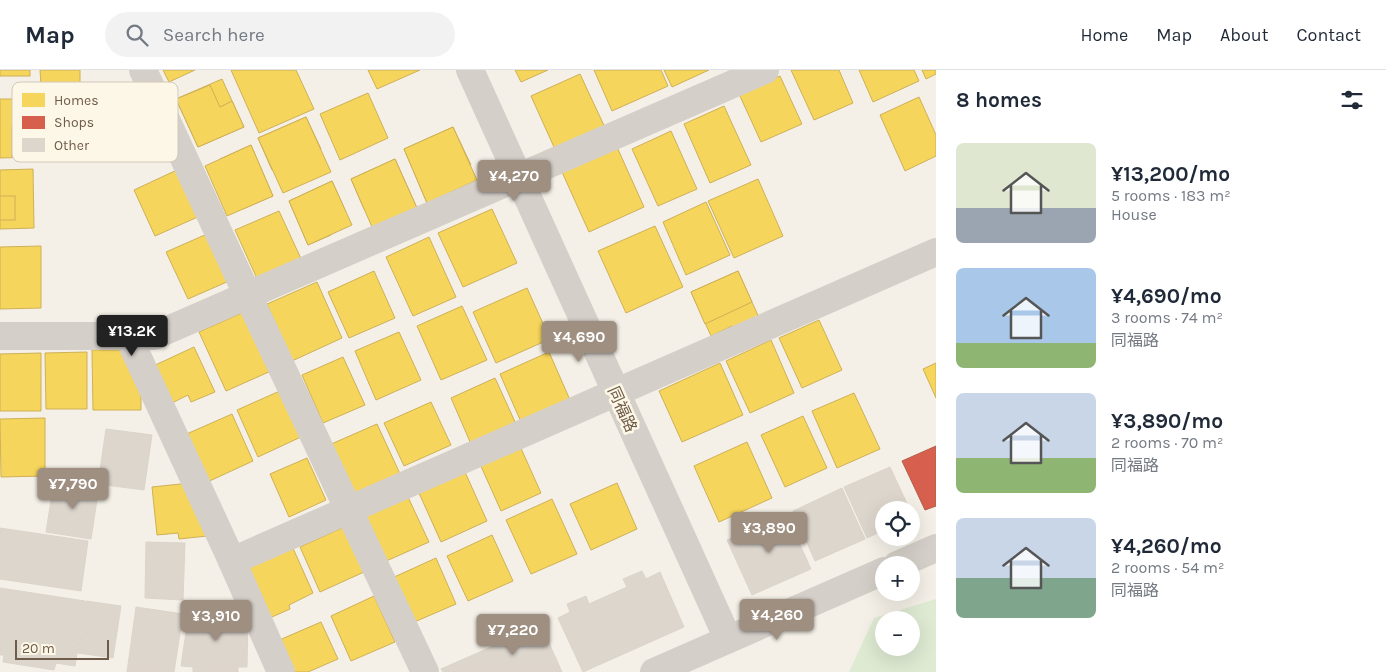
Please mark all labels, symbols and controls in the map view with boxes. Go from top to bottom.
search box [105,12,455,57]
text: Map [25,21,75,49]
icon: search [123,21,151,49]
text: Search here [163,24,265,46]
text: Home [1080,24,1128,46]
text: Map [1156,24,1192,46]
text: About [1220,24,1269,46]
text: Contact [1297,24,1361,46]
legend [12,82,178,162]
icon: filters [1338,86,1366,114]
text: 8 homes [956,88,1042,112]
text: Homes [54,92,99,109]
text: Shops [54,114,94,131]
text: Other [54,137,90,154]
pin: ¥4,270 [473,160,555,202]
text: ¥13,200/mo [1111,162,1230,186]
icon: home [996,163,1056,223]
text: ¥4,270 [489,166,539,185]
text: 5 rooms · 183 m² [1111,186,1231,205]
text: House [1111,205,1157,224]
text: ¥4,690/mo [1111,284,1222,308]
icon: home [996,288,1056,348]
text: 3 rooms · 74 m² [1111,308,1223,327]
pin: ¥13.2K [91,314,173,357]
pin: ¥4,690 [538,320,620,363]
text: ¥13.2K [108,321,156,340]
text: ¥4,690 [553,327,605,346]
text: 同福路 [1111,331,1159,350]
street label: 同福路 [604,383,641,435]
text: ¥3,890/mo [1111,409,1223,433]
icon: home [996,413,1056,473]
text: 2 rooms · 70 m² [1111,433,1223,452]
text: 同福路 [1111,456,1159,475]
pin: ¥7,790 [32,468,114,510]
text: ¥7,790 [48,474,98,493]
map controls [875,501,920,656]
button: locate [875,501,920,546]
pin: ¥3,890 [728,512,810,554]
text: ¥3,890 [742,518,796,537]
text: ¥4,260/mo [1111,534,1222,558]
icon: home [996,538,1056,598]
button: + [875,556,920,601]
text: 2 rooms · 54 m² [1111,558,1224,577]
text: 同福路 [1111,581,1159,600]
pin: ¥4,260 [736,598,818,641]
pin: ¥3,910 [175,600,257,642]
text: ¥4,260 [751,605,803,624]
text: ¥3,910 [192,606,240,625]
button: − [875,611,920,656]
pin: ¥7,220 [472,614,554,656]
text: ¥7,220 [488,620,538,639]
scale bar [15,637,109,660]
text: 20 m [22,640,55,657]

